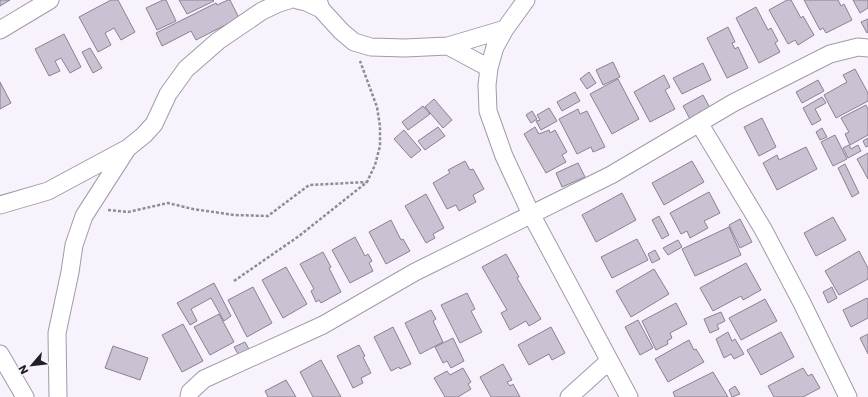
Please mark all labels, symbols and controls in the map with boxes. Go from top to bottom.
north arrow [12,345,52,385]
text: N [14,362,32,377]

